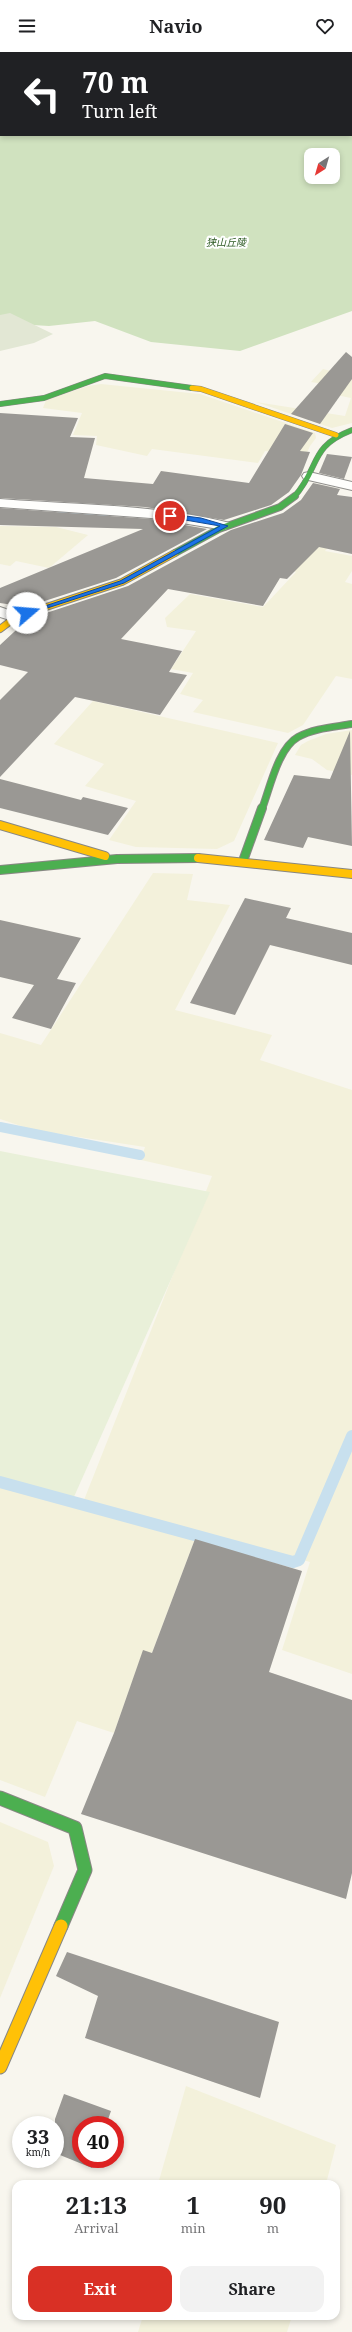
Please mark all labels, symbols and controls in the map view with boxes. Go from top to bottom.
text: Navio [149,14,203,38]
icon: menu [16,15,38,37]
icon: heart [314,15,336,37]
text: 70 m [82,63,149,101]
icon: left [16,68,68,120]
text: Turn left [82,99,157,123]
north arrow [304,148,340,184]
map controls [304,148,340,184]
park label: 狭山丘陵 [206,235,248,249]
pin [153,499,187,533]
icon: arrive [159,505,181,527]
position arrow [6,592,48,634]
speed limit sign: 40 [72,2116,124,2168]
text: 33 [27,2123,49,2150]
text: km/h [26,2145,50,2159]
text: 21:13 [66,2188,127,2221]
text: 1 [186,2188,200,2221]
text: 90 [259,2188,286,2221]
text: Arrival [74,2219,119,2237]
text: min [181,2219,206,2237]
text: m [267,2219,279,2237]
button: Exit [28,2266,172,2312]
button: Share [180,2266,324,2312]

